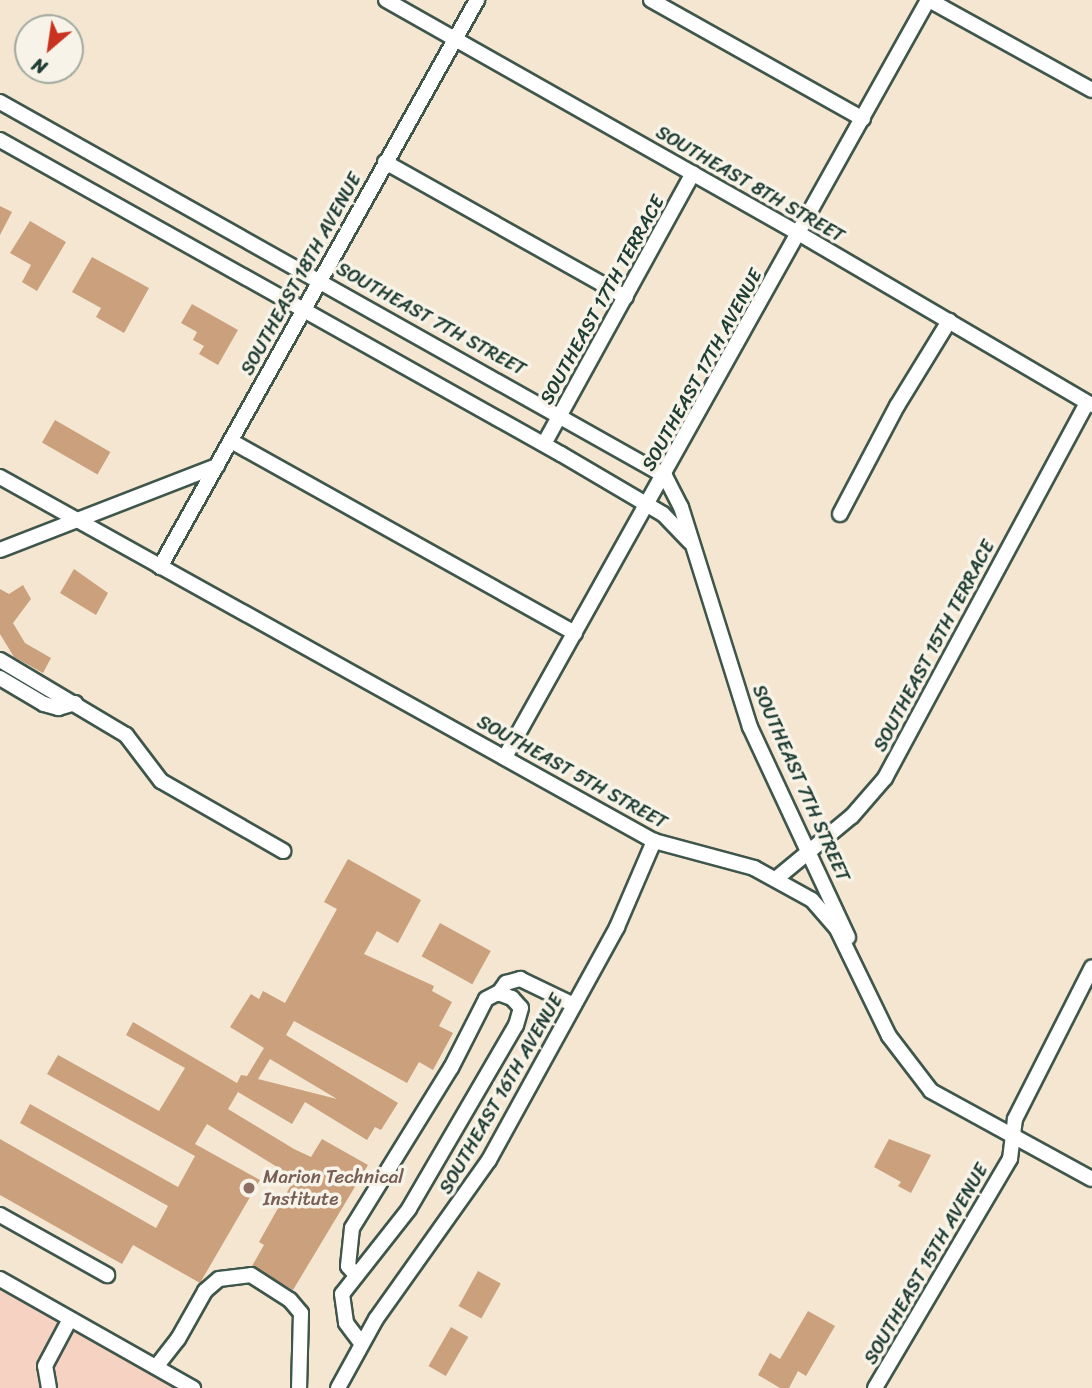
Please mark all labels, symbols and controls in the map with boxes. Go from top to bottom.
north arrow [14,14,84,84]
text: N [26,48,53,84]
street label: SOUTHEAST 8TH STREET [651,120,849,248]
street label: SOUTHEAST 18TH AVENUE [236,168,366,380]
street label: SOUTHEAST 17TH TERRACE [535,191,669,409]
street label: SOUTHEAST 7TH STREET [331,257,531,381]
street label: SOUTHEAST 17TH AVENUE [637,265,767,475]
street label: SOUTHEAST 15TH TERRACE [868,536,1000,756]
street label: SOUTHEAST 7TH STREET [747,680,855,886]
street label: SOUTHEAST 5TH STREET [472,710,672,834]
street label: SOUTHEAST 16TH AVENUE [434,989,568,1199]
street label: SOUTHEAST 15TH AVENUE [859,1159,993,1369]
place label: Marion Technical Institute [263,1166,404,1210]
marker: Marion Technical Institute [241,1180,257,1196]

